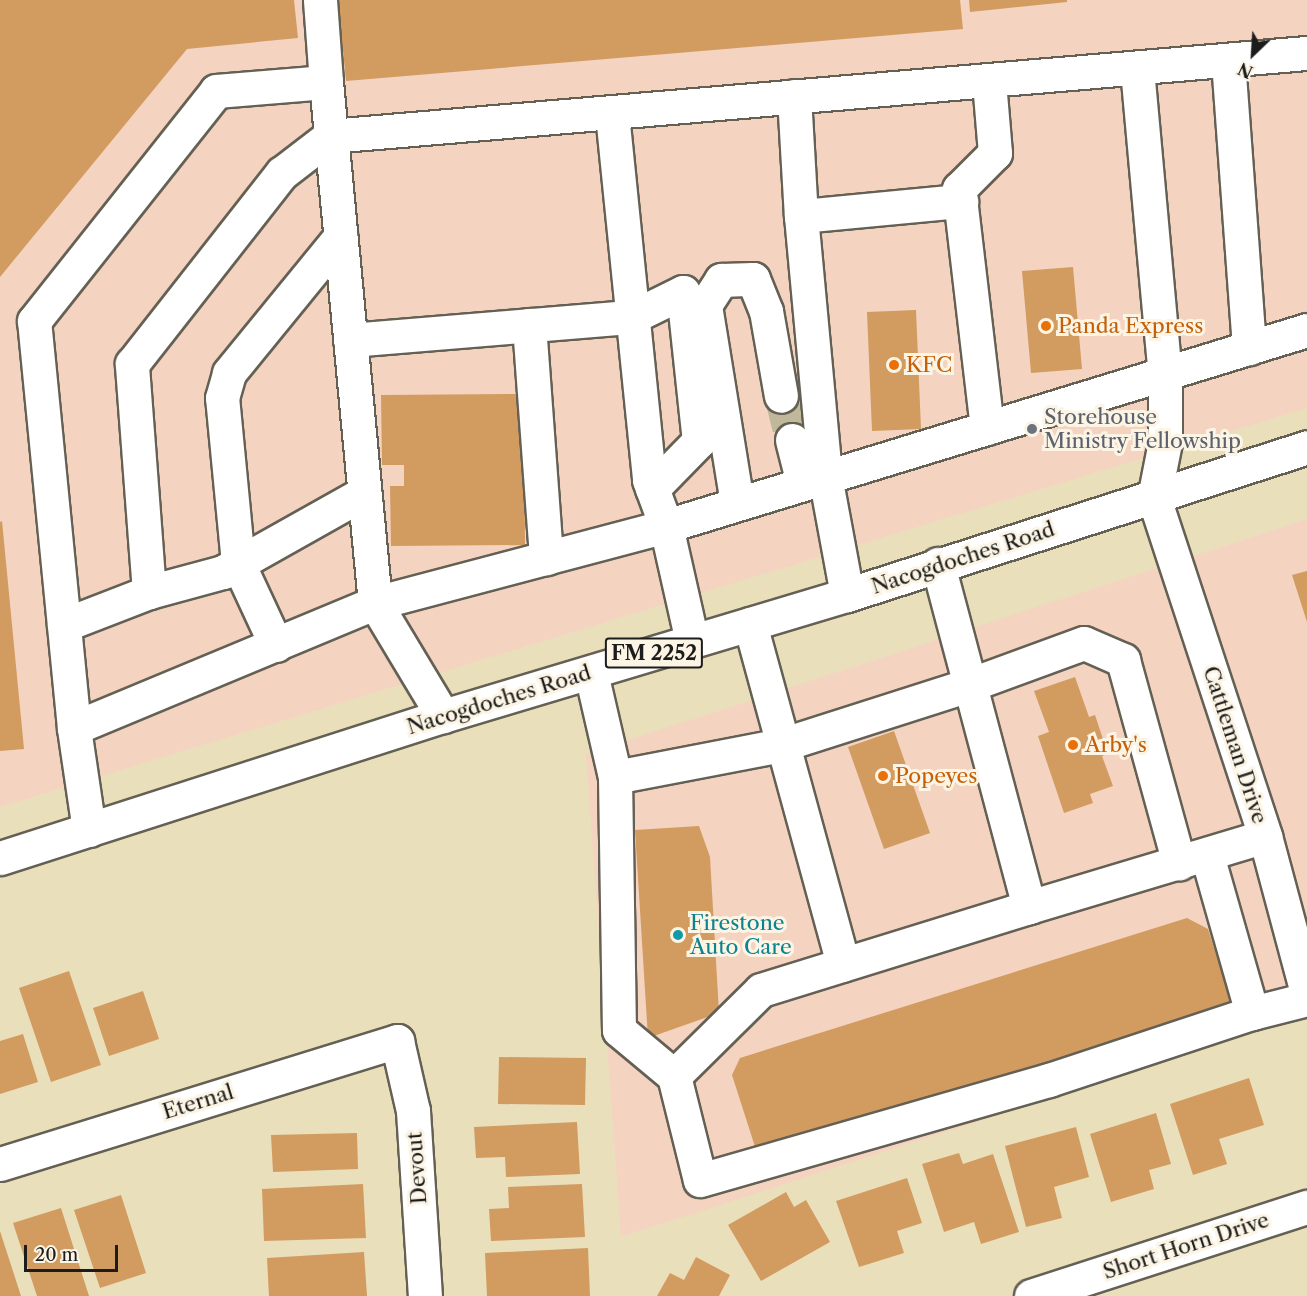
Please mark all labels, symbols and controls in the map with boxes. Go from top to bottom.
north arrow [1223,24,1283,84]
text: N [1235,58,1256,82]
place label: Panda Express [1058,313,1204,339]
marker: Panda Express [1039,319,1053,333]
place label: KFC [906,352,952,378]
marker: KFC [887,358,901,372]
place label: Storehouse Ministry Fellowship [1044,404,1242,454]
marker: Storehouse Ministry Fellowship [1025,422,1039,436]
street label: Nacogdoches Road [868,516,1058,600]
road number: FM 2252 [604,636,704,670]
street label: Nacogdoches Road [404,660,594,740]
street label: Cattleman Drive [1198,663,1272,827]
place label: Arby's [1085,732,1147,758]
marker: Arby's [1066,738,1080,752]
place label: Popeyes [895,763,978,789]
marker: Popeyes [876,769,890,783]
place label: Firestone Auto Care [690,910,792,960]
marker: Firestone Auto Care [671,928,685,942]
street label: Eternal [159,1079,237,1125]
street label: Devout [402,1131,432,1205]
street label: Short Horn Drive [1100,1207,1272,1285]
scale bar [27,1233,122,1271]
text: 20 m [35,1244,78,1266]

